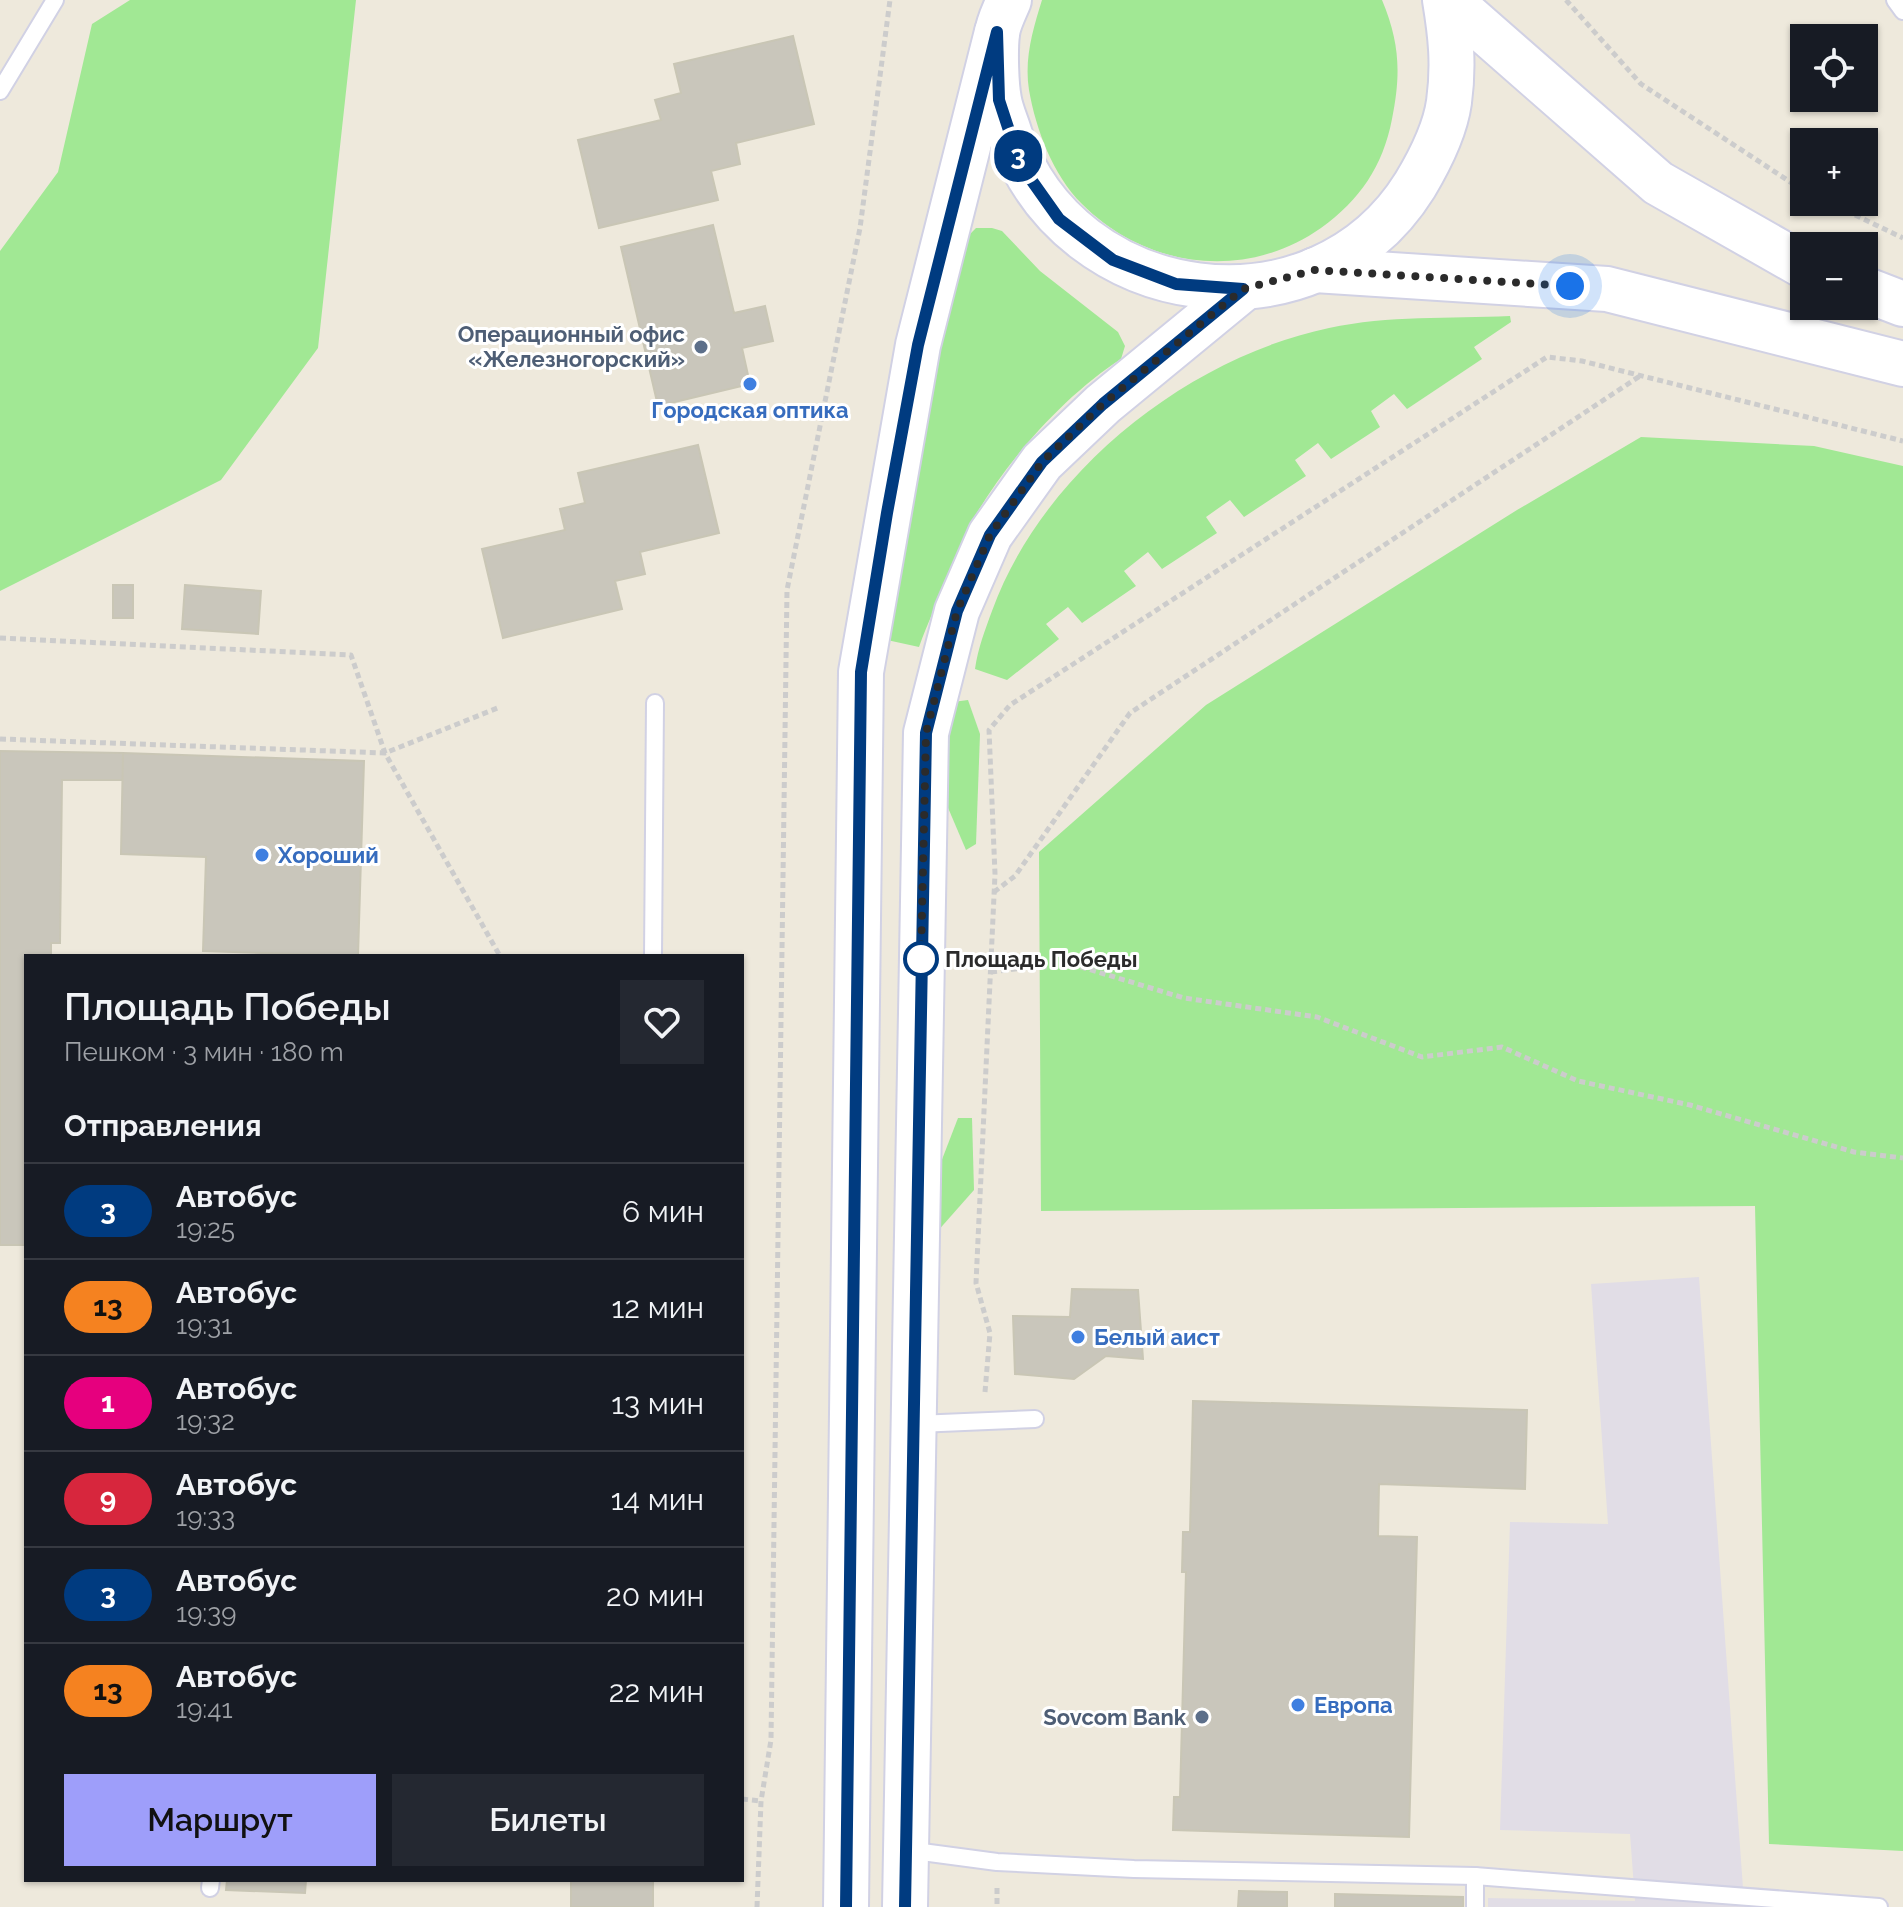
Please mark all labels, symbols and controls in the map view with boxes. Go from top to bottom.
map controls [1790,24,1878,320]
button: locate [1790,24,1878,112]
button: + [1790,128,1878,216]
line badge: 3 [992,130,1044,182]
text: 3 [1010,139,1026,172]
button: − [1790,232,1878,320]
your location [1550,266,1590,306]
place label: Операционный офис «Железногорский» [458,321,685,372]
marker: Операционный офис «Железногорский» [692,338,710,356]
marker: Городская оптика [741,375,759,393]
place label: Городская оптика [651,397,849,423]
place label: Хороший [277,842,379,868]
marker: Хороший [253,846,271,864]
marker: Площадь Победы [904,942,938,976]
place label: Площадь Победы [945,946,1137,972]
button: heart [620,980,704,1064]
text: Площадь Победы [64,984,391,1029]
text: Пешком · 3 мин · 180 m [64,1037,344,1067]
text: Отправления [64,1108,262,1143]
text: Автобус [176,1179,297,1214]
text: 3 [100,1194,116,1227]
text: 6 мин [622,1194,704,1229]
text: 19:25 [176,1214,235,1244]
text: Автобус [176,1275,297,1310]
text: 13 [93,1290,123,1323]
text: 12 мин [612,1290,704,1325]
text: 19:31 [176,1310,232,1340]
place label: Белый аист [1094,1324,1220,1350]
marker: Белый аист [1069,1328,1087,1346]
text: Автобус [176,1371,297,1406]
text: 1 [101,1386,115,1419]
text: 13 мин [611,1386,704,1421]
text: 19:32 [176,1406,235,1436]
text: Автобус [176,1467,297,1502]
text: 9 [100,1482,116,1515]
text: 14 мин [611,1482,704,1517]
text: 19:33 [176,1502,235,1532]
text: Автобус [176,1563,297,1598]
text: 3 [100,1578,116,1611]
text: 20 мин [606,1578,704,1613]
text: 19:39 [176,1598,236,1628]
text: Автобус [176,1659,297,1694]
text: 13 [93,1674,123,1707]
text: 22 мин [609,1674,704,1709]
place label: Европа [1314,1692,1393,1718]
text: 19:41 [176,1694,233,1724]
marker: Европа [1289,1696,1307,1714]
place label: Sovcom Bank [1043,1704,1187,1730]
marker: Sovcom Bank [1193,1708,1211,1726]
button: Маршрут [64,1774,376,1866]
button: Билеты [392,1774,704,1866]

